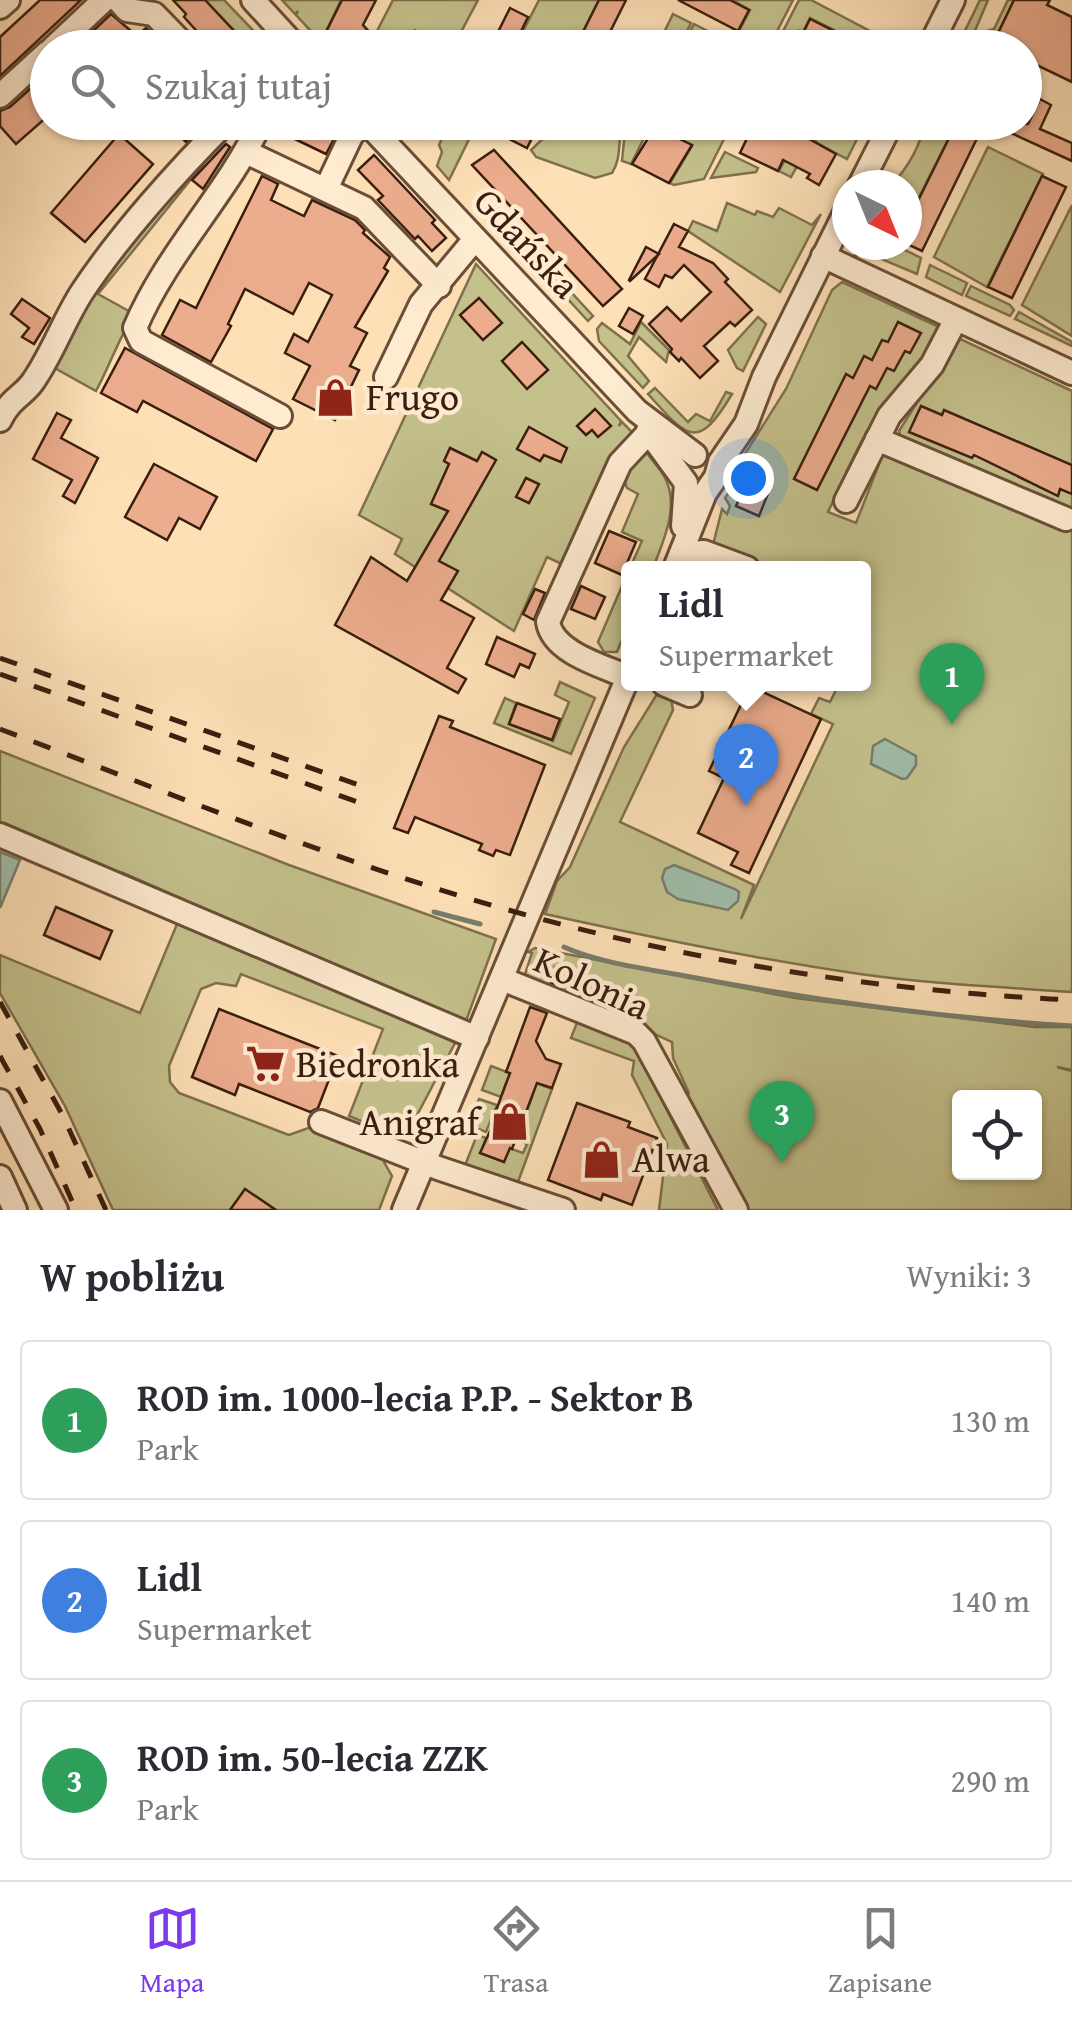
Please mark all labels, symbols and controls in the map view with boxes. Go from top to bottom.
search box [30,30,1042,140]
text: Szukaj tutaj [145,57,332,113]
icon: search [65,58,120,113]
north arrow [832,170,922,260]
street label: Gdańska [461,174,594,311]
place label: Frugo [366,368,459,424]
shop icon: Frugo [315,376,357,418]
your location [723,453,774,504]
popup [621,561,871,691]
text: Lidl [659,575,724,631]
text: Supermarket [659,631,833,678]
pin: 1 [920,642,984,725]
pin: 2 [714,724,778,806]
street label: Kolonia [525,931,660,1033]
place label: Biedronka [296,1035,459,1091]
supermarket icon: Biedronka [245,1043,287,1085]
pin: 3 [750,1080,814,1163]
map controls [952,1090,1042,1180]
button: locate [952,1090,1042,1180]
place label: Anigraf [360,1093,483,1149]
shop icon: Anigraf [488,1101,530,1143]
place label: Alwa [632,1130,710,1186]
shop icon: Alwa [581,1138,623,1180]
text: W pobliżu [40,1245,224,1306]
text: Wyniki: 3 [906,1252,1032,1299]
text: ROD im. 1000-lecia P.P. - Sektor B [137,1369,694,1425]
text: 1 [66,1397,83,1444]
text: 130 m [951,1397,1030,1444]
text: Park [137,1425,199,1472]
text: Lidl [137,1549,202,1605]
text: 2 [66,1577,83,1624]
text: 140 m [951,1577,1030,1624]
text: Supermarket [137,1605,312,1652]
text: ROD im. 50-lecia ZZK [137,1729,488,1785]
text: 3 [66,1757,83,1804]
text: 290 m [951,1757,1030,1804]
text: Park [137,1785,199,1832]
tab: Mapa [140,1901,204,2002]
tab: Trasa [484,1901,548,2002]
tab: Zapisane [828,1901,932,2002]

